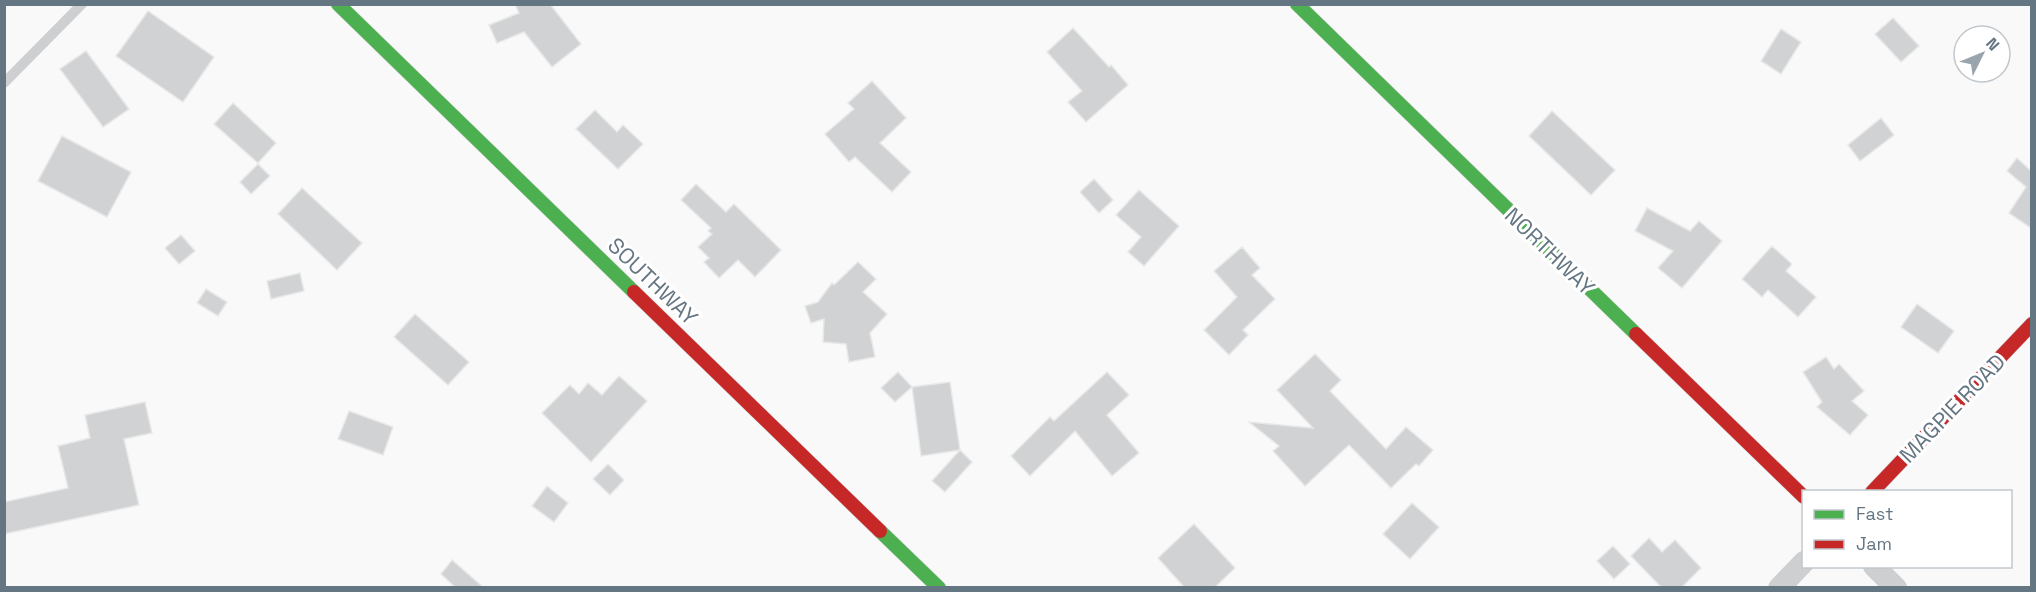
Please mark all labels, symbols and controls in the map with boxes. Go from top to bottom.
north arrow [1952,24,2012,84]
text: N [1981,33,2004,55]
street label: NORTHWAY [1499,201,1601,301]
street label: SOUTHWAY [602,231,704,331]
street label: MAGPIE ROAD [1893,348,2011,468]
legend [1802,490,2012,568]
text: Fast [1856,502,1893,525]
text: Jam [1856,532,1892,555]

